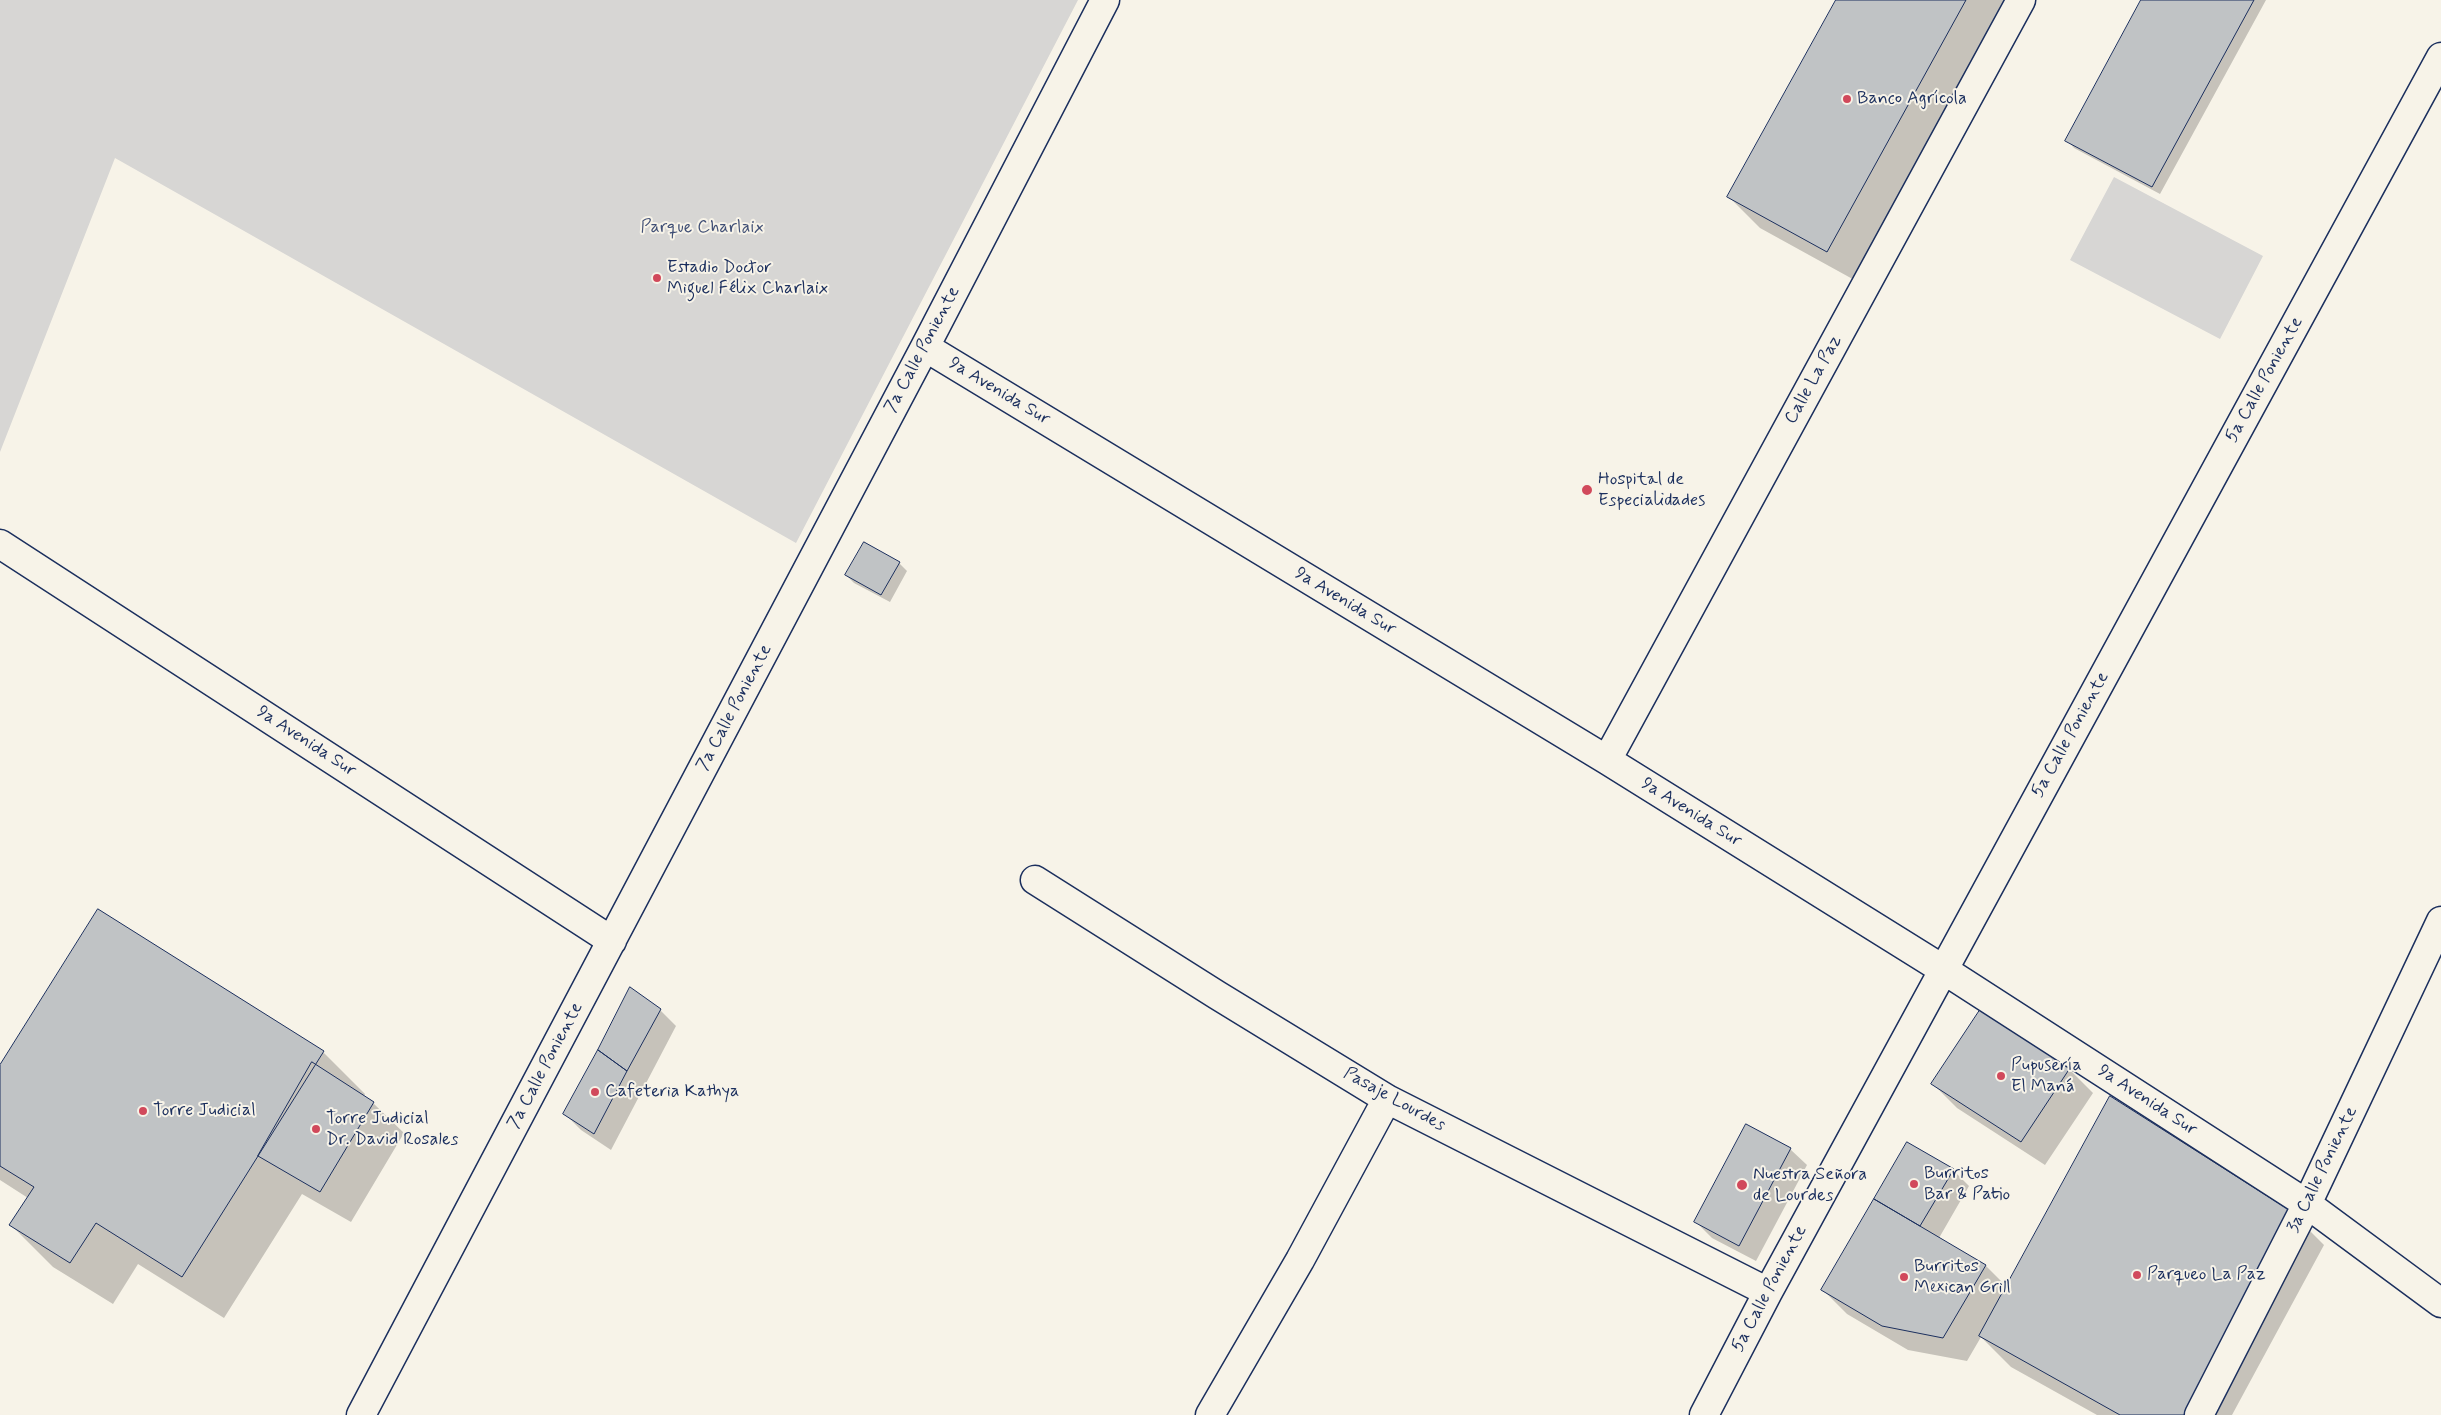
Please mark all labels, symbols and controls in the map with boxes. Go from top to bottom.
place label: Banco Agrícola [1857,88,1967,110]
marker: Banco Agrícola [1841,93,1853,105]
park label: Parque Charlaix [640,217,764,239]
place label: Estadio Doctor Miguel Félix Charlaix [667,257,828,300]
marker: Estadio Doctor Miguel Félix Charlaix [651,272,663,284]
street label: 7a Calle Poniente [881,283,965,417]
street label: 5a Calle Poniente [2222,313,2308,447]
street label: Calle La Paz [1781,332,1847,428]
street label: 9a Avenida Sur [944,353,1054,431]
place label: Hospital de Especialidades [1598,469,1705,512]
marker: Hospital de Especialidades [1580,483,1594,497]
street label: 9a Avenida Sur [1290,563,1400,641]
street label: 7a Calle Poniente [693,641,777,775]
street label: 5a Calle Poniente [2028,668,2114,802]
street label: 9a Avenida Sur [252,702,360,782]
street label: 9a Avenida Sur [1637,774,1745,852]
street label: 7a Calle Poniente [504,999,588,1133]
place label: Pupusería El Maná [2011,1055,2082,1098]
street label: 9a Avenida Sur [2093,1061,2201,1141]
street label: Pasaje Lourdes [1339,1063,1449,1137]
marker: Pupusería El Maná [1995,1070,2007,1082]
place label: Cafeteria Kathya [605,1081,739,1103]
marker: Cafeteria Kathya [589,1086,601,1098]
place label: Torre Judicial [153,1100,256,1122]
street label: 3a Calle Poniente [2283,1103,2363,1237]
marker: Torre Judicial [137,1105,149,1117]
place label: Torre Judicial Dr. David Rosales [326,1108,458,1150]
marker: Torre Judicial Dr. David Rosales [310,1123,322,1135]
place label: Burritos Bar & Patio [1924,1163,2010,1206]
place label: Nuestra Señora de Lourdes [1753,1164,1867,1206]
marker: Nuestra Señora de Lourdes [1735,1178,1749,1192]
marker: Burritos Bar & Patio [1908,1178,1920,1190]
street label: 5a Calle Poniente [1728,1222,1812,1356]
place label: Burritos Mexican Grill [1914,1256,2011,1298]
place label: Parqueo La Paz [2147,1264,2266,1286]
marker: Parqueo La Paz [2131,1269,2143,1281]
marker: Burritos Mexican Grill [1898,1271,1910,1283]

